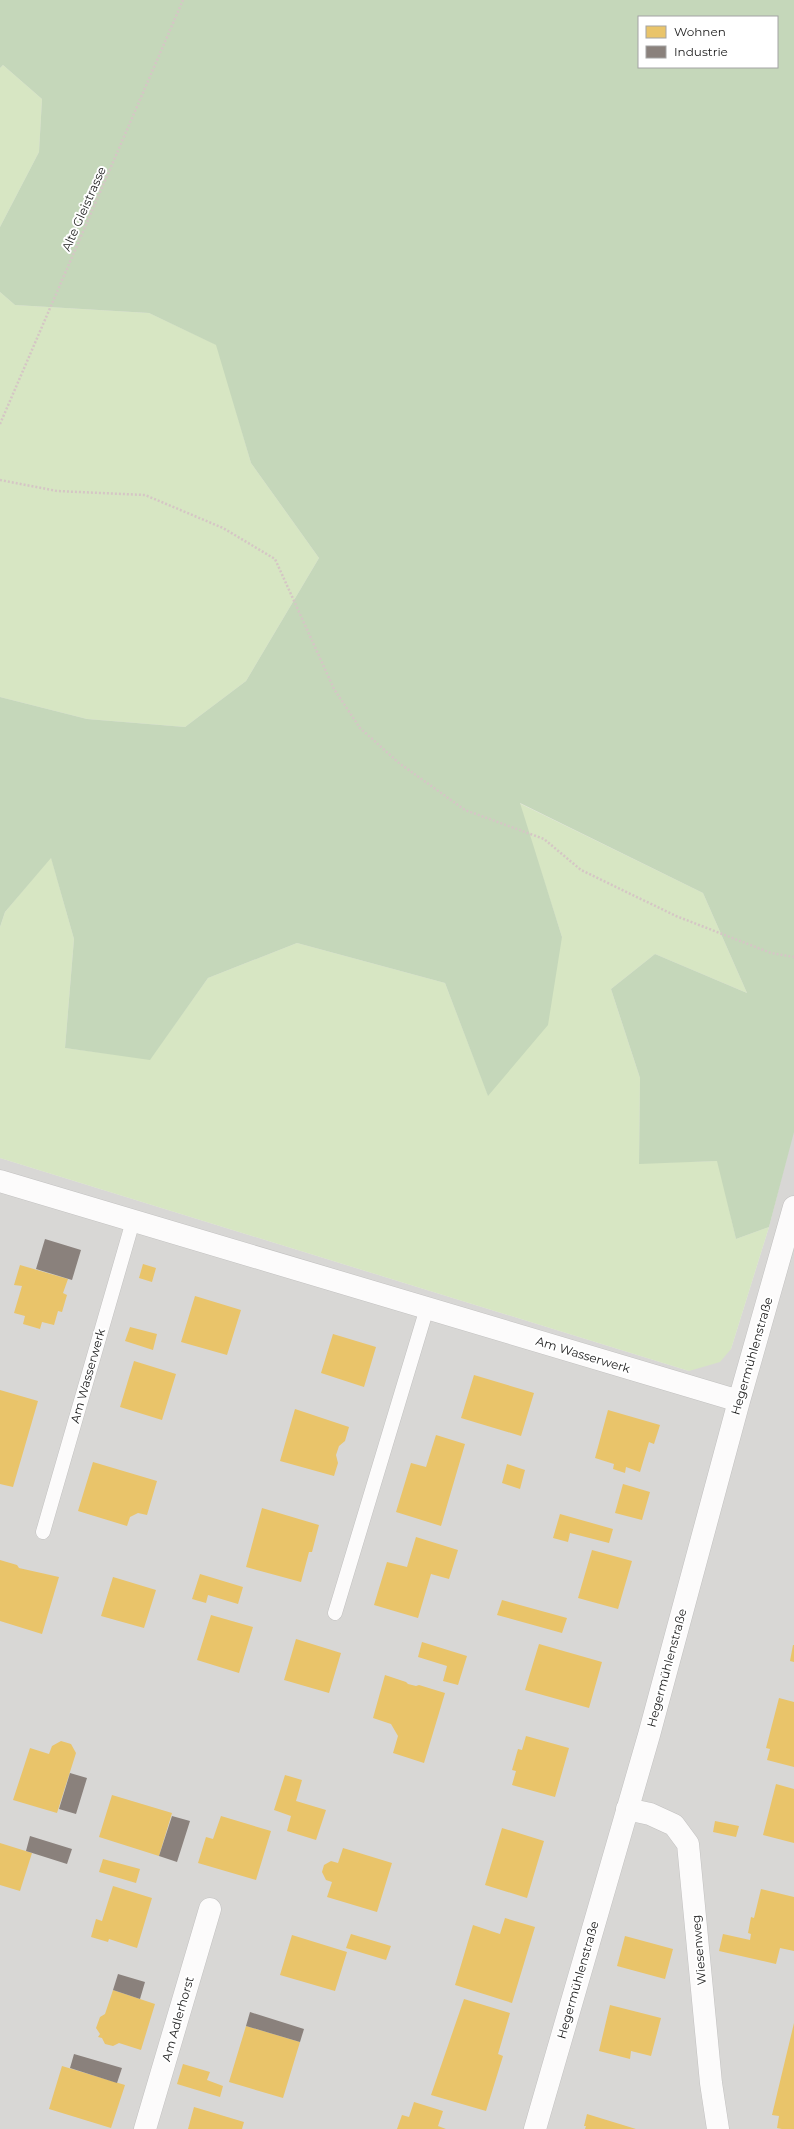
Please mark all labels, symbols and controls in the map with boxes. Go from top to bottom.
legend [638,16,778,68]
text: Wohnen [674,24,726,39]
text: Industrie [674,44,728,59]
street label: Alte Gleistrasse [58,164,109,253]
street label: Hegermühlenstraße [727,1295,776,1417]
street label: Am Wasserwerk [67,1326,108,1425]
street label: Am Wasserwerk [534,1333,633,1376]
street label: Hegermühlenstraße [643,1607,690,1729]
street label: Wiesenweg [688,1914,709,1986]
street label: Hegermühlenstraße [553,1919,602,2041]
street label: Am Adlerhorst [158,1975,197,2063]

